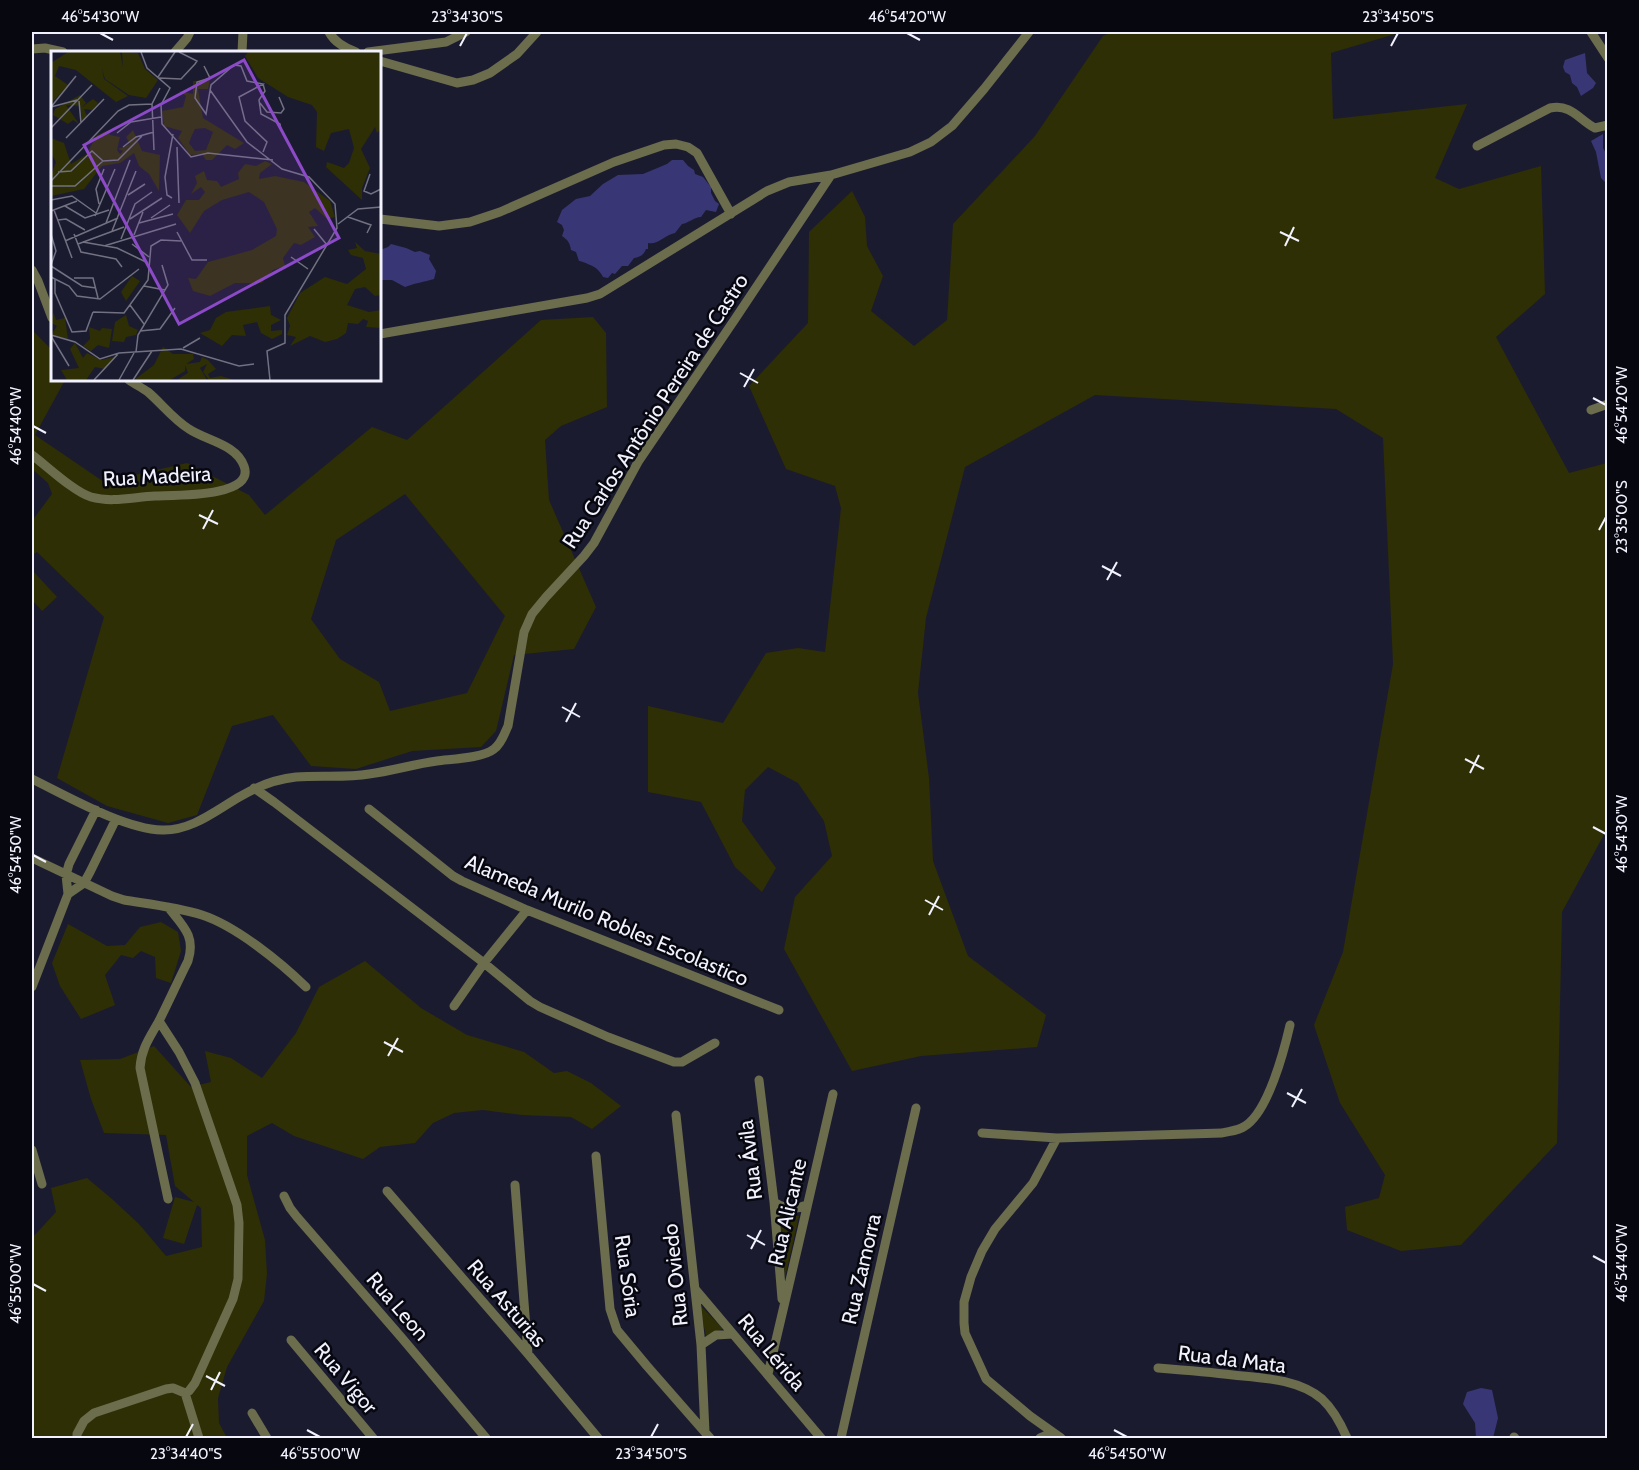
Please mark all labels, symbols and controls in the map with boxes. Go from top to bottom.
text: 46°54'30"W [61,8,140,26]
text: 23°34'30"S [431,8,503,26]
text: 46°54'20"W [868,8,947,26]
text: 23°34'50"S [1362,8,1434,26]
inset map [51,51,381,381]
street label: Rua Carlos Antônio Pereira de Castro [557,269,753,553]
text: 46°54'20"W [1613,365,1631,444]
text: 46°54'40"W [7,386,25,465]
street label: Rua Madeira [102,461,212,491]
text: 23°35'00"S [1613,480,1631,554]
text: 46°54'30"W [1613,794,1631,873]
text: 46°54'50"W [7,815,25,894]
street label: Alameda Murilo Robles Escolastico [462,849,752,991]
street label: Rua Ávila [733,1119,767,1201]
street label: Rua Alicante [763,1156,812,1268]
street label: Rua Zamorra [836,1211,886,1327]
street label: Rua Oviedo [657,1222,693,1328]
text: 46°54'40"W [1613,1223,1631,1302]
street label: Rua Sória [610,1233,646,1319]
text: 46°55'00"W [7,1243,25,1324]
street label: Rua Asturias [462,1254,552,1352]
street label: Rua Leon [361,1267,435,1345]
street label: Rua Lérida [733,1309,811,1395]
street label: Rua Vigor [309,1337,383,1419]
street label: Rua da Mata [1177,1340,1287,1378]
text: 23°34'40"S [150,1445,222,1463]
text: 46°55'00"W [280,1445,361,1463]
text: 23°34'50"S [615,1445,687,1463]
text: 46°54'50"W [1088,1445,1167,1463]

